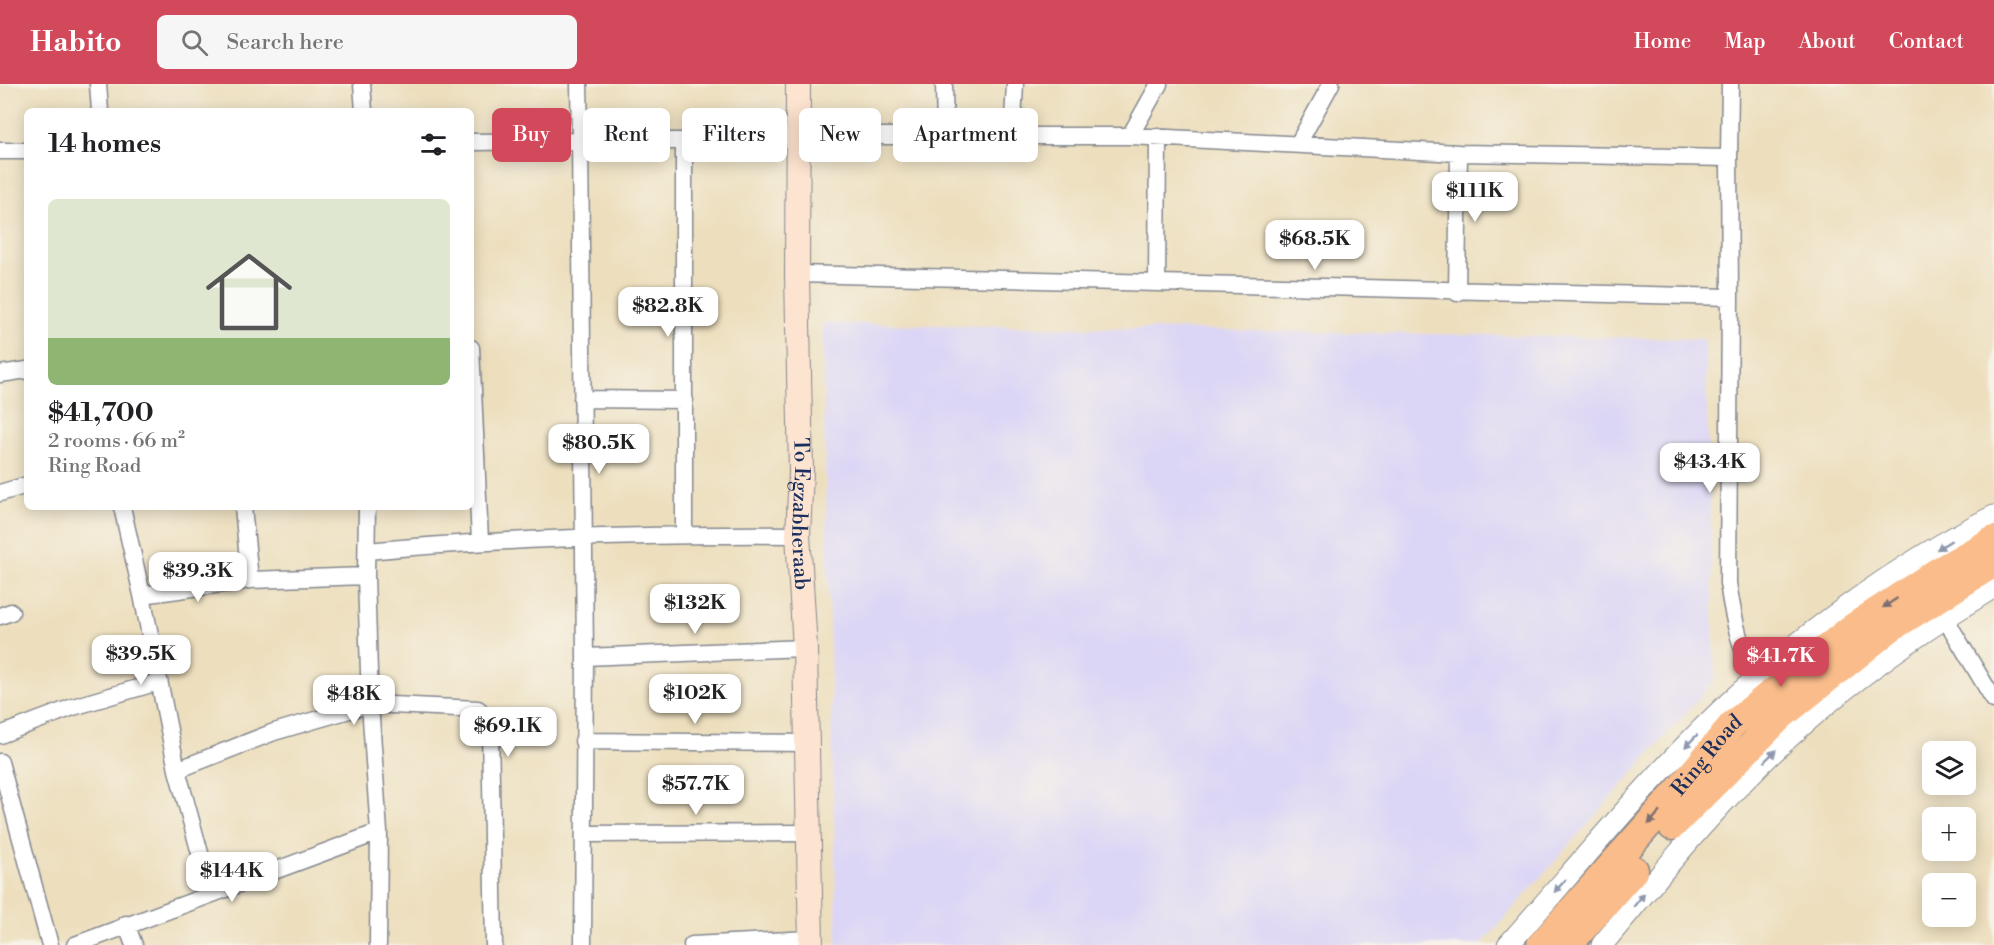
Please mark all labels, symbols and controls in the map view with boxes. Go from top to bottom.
search box [157,15,577,69]
text: Habito [30,25,121,60]
icon: search [178,26,211,59]
text: Search here [226,29,344,56]
text: Home [1634,29,1691,55]
text: Map [1724,29,1766,55]
text: About [1799,29,1856,55]
text: Contact [1889,29,1964,55]
chip: Buy [492,108,571,162]
chip: Rent [583,108,670,162]
chip: Filters [682,108,787,162]
chip: New [799,108,881,162]
chip: Apartment [893,108,1038,162]
text: 14 homes [48,128,161,160]
icon: filters [417,128,450,161]
pin: $111K [1433,172,1517,223]
text: $111K [1446,179,1504,204]
pin: $68.5K [1266,220,1364,271]
text: $68.5K [1279,227,1351,252]
icon: home [195,238,303,346]
pin: $82.8K [619,287,717,338]
text: $82.8K [632,294,704,319]
text: $41,700 [48,397,154,429]
pin: $80.5K [550,424,648,475]
text: 2 rooms · 66 m² [48,429,185,454]
text: $80.5K [562,431,636,456]
street label: To Egzabheraab [785,437,814,591]
pin: $43.4K [1661,443,1759,494]
text: $43.4K [1674,450,1746,475]
text: Ring Road [48,454,141,479]
one-way arrow [1936,540,1952,551]
pin: $39.3K [149,552,247,603]
text: $39.3K [163,559,233,584]
pin: $132K [653,584,737,635]
text: $132K [664,591,726,616]
one-way arrow [1882,597,1898,608]
pin: $39.5K [92,635,190,686]
pin: $41.7K [1732,637,1830,688]
text: $39.5K [106,642,176,667]
text: $41.7K [1747,644,1815,669]
pin: $102K [653,674,737,725]
pin: $48K [318,675,390,726]
text: $102K [663,681,727,706]
text: $48K [327,682,381,707]
pin: $69.1K [459,707,557,758]
street label: Ring Road [1666,709,1748,802]
text: $69.1K [474,714,542,739]
one-way arrow [1684,734,1698,748]
map controls [1922,741,1976,927]
button: layers [1922,741,1976,795]
one-way arrow [1763,749,1777,763]
pin: $57.7K [647,765,745,816]
text: $57.7K [662,772,730,797]
button: + [1922,807,1976,861]
one-way arrow [1648,810,1661,825]
pin: $144K [190,852,274,903]
text: $144K [200,859,264,884]
button: − [1922,873,1976,927]
one-way arrow [1554,878,1567,893]
one-way arrow [1632,893,1645,908]

